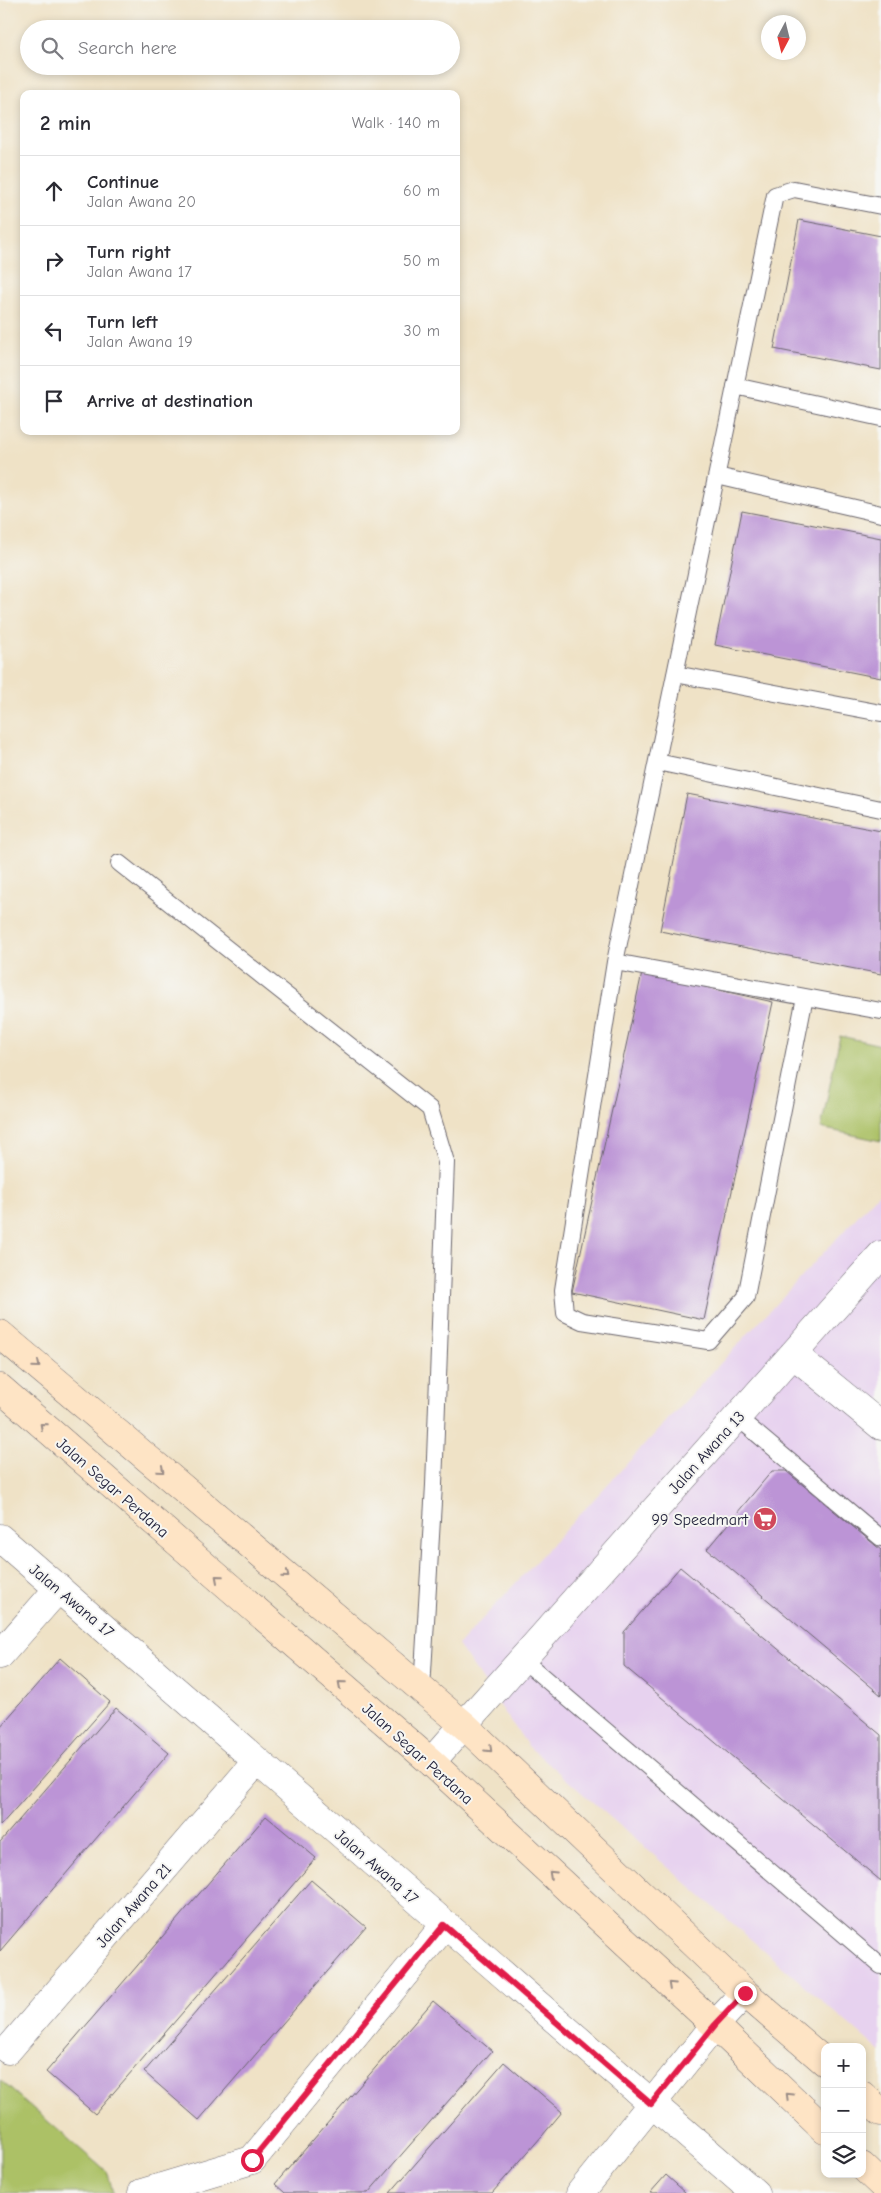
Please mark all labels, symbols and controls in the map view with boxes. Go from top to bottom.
north arrow [761,15,806,60]
search box [20,20,460,75]
icon: search [38,34,66,62]
text: Search here [78,37,177,59]
text: 2 min [40,111,91,135]
text: Walk · 140 m [352,114,440,132]
text: Continue [87,171,159,193]
icon: ahead [40,177,68,205]
text: 60 m [403,182,440,200]
text: Jalan Awana 20 [87,193,196,211]
text: Turn right [87,241,171,263]
icon: right [40,247,68,275]
text: 50 m [403,252,440,270]
text: Jalan Awana 17 [87,263,192,281]
text: Turn left [87,311,158,333]
icon: left [40,317,68,345]
text: 30 m [404,322,440,340]
text: Jalan Awana 19 [87,333,193,351]
icon: arrive [40,387,68,415]
text: Arrive at destination [87,390,253,412]
one-way arrow [32,1360,41,1369]
street label: Jalan Awana 13 [665,1408,749,1498]
one-way arrow [39,1422,48,1431]
street label: Jalan Segar Perdana [53,1434,172,1541]
one-way arrow [156,1464,165,1473]
supermarket icon: 99 Speedmart [752,1506,778,1532]
place label: 99 Speedmart [651,1511,748,1529]
street label: Jalan Awana 17 [25,1560,118,1642]
one-way arrow [280,1569,289,1578]
one-way arrow [215,1575,224,1584]
one-way arrow [338,1682,347,1690]
street label: Jalan Segar Perdana [358,1699,476,1808]
one-way arrow [483,1743,492,1752]
street label: Jalan Awana 17 [331,1826,422,1908]
street label: Jalan Awana 21 [92,1860,175,1951]
one-way arrow [549,1871,558,1880]
one-way arrow [668,1982,677,1991]
route end [734,1982,757,2005]
map controls [821,2043,866,2178]
button: + [821,2043,866,2088]
button: − [821,2088,866,2133]
one-way arrow [786,2093,795,2102]
button: layers [821,2133,866,2178]
route start [241,2149,264,2172]

